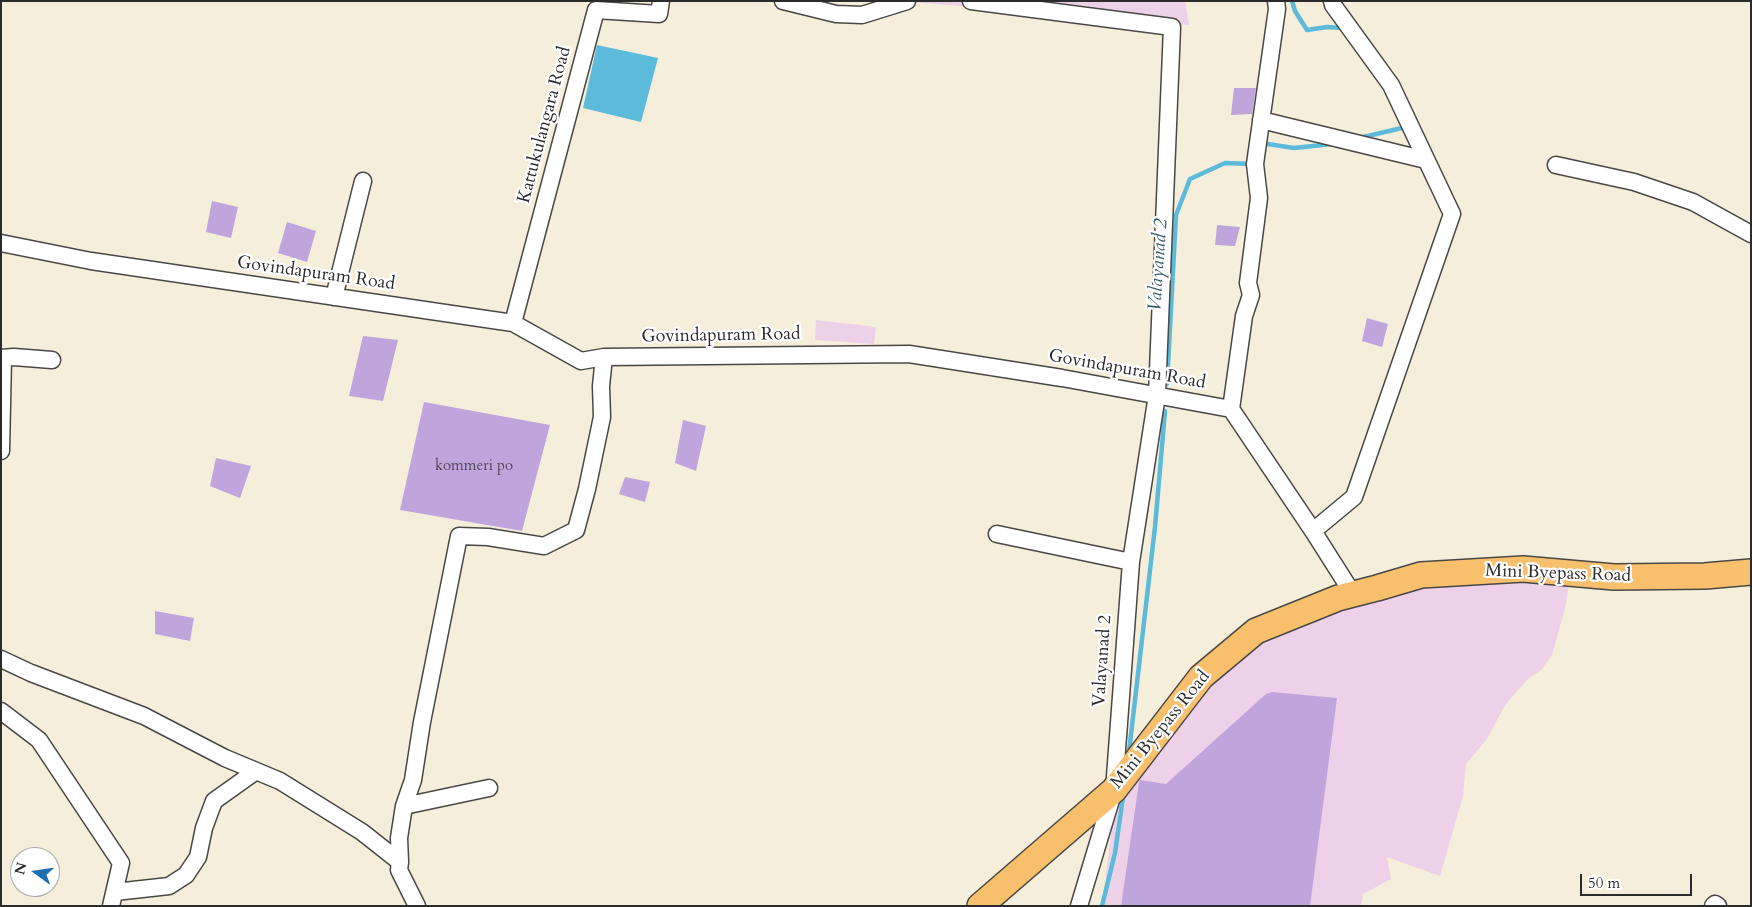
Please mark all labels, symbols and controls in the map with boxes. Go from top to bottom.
street label: Kattukulangara Road [514,44,576,206]
water label: Valayanad 2 [1144,218,1174,312]
street label: Govindapuram Road [236,252,396,296]
street label: Govindapuram Road [641,324,801,348]
street label: Govindapuram Road [1047,346,1207,394]
house number: kommeri po [435,458,513,476]
street label: Mini Byepass Road [1485,561,1631,587]
street label: Valayanad 2 [1089,614,1117,708]
street label: Mini Byepass Road [1107,667,1215,793]
north arrow [10,847,60,897]
text: N [10,860,32,877]
scale bar [1582,864,1694,896]
text: 50 m [1588,873,1620,893]

